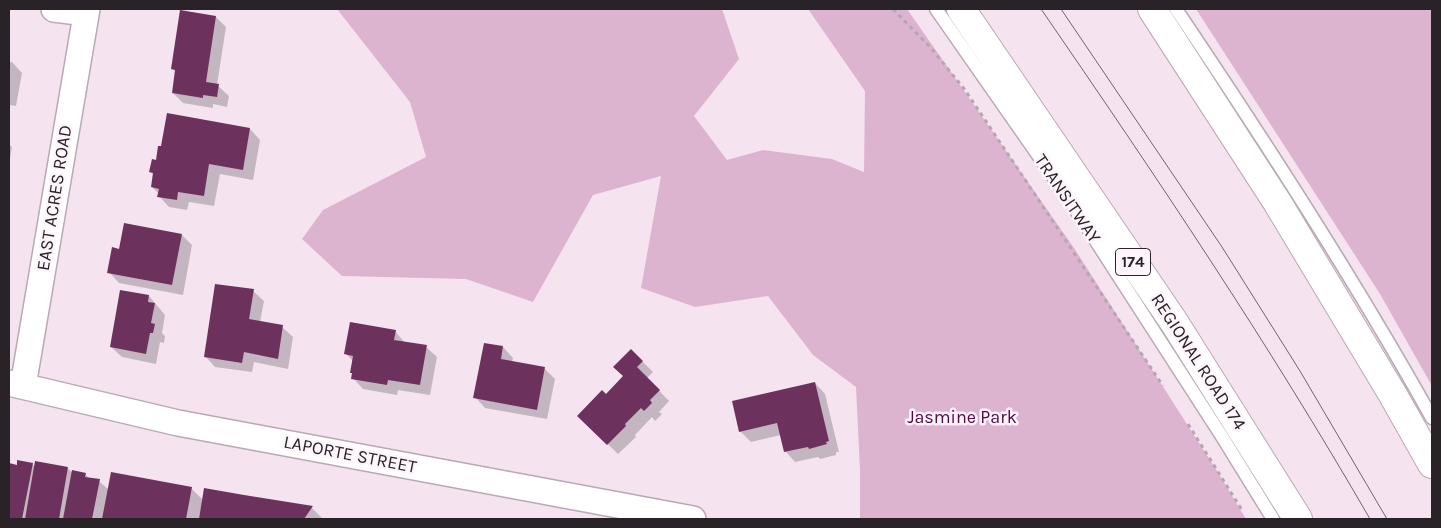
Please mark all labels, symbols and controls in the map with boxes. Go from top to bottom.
street label: EAST ACRES ROAD [33,124,77,272]
street label: TRANSITWAY [1029,150,1105,248]
road number: 174 [1116,248,1150,276]
street label: REGIONAL ROAD 174 [1146,290,1250,434]
park label: Jasmine Park [907,407,1017,429]
street label: LAPORTE STREET [282,432,418,478]

